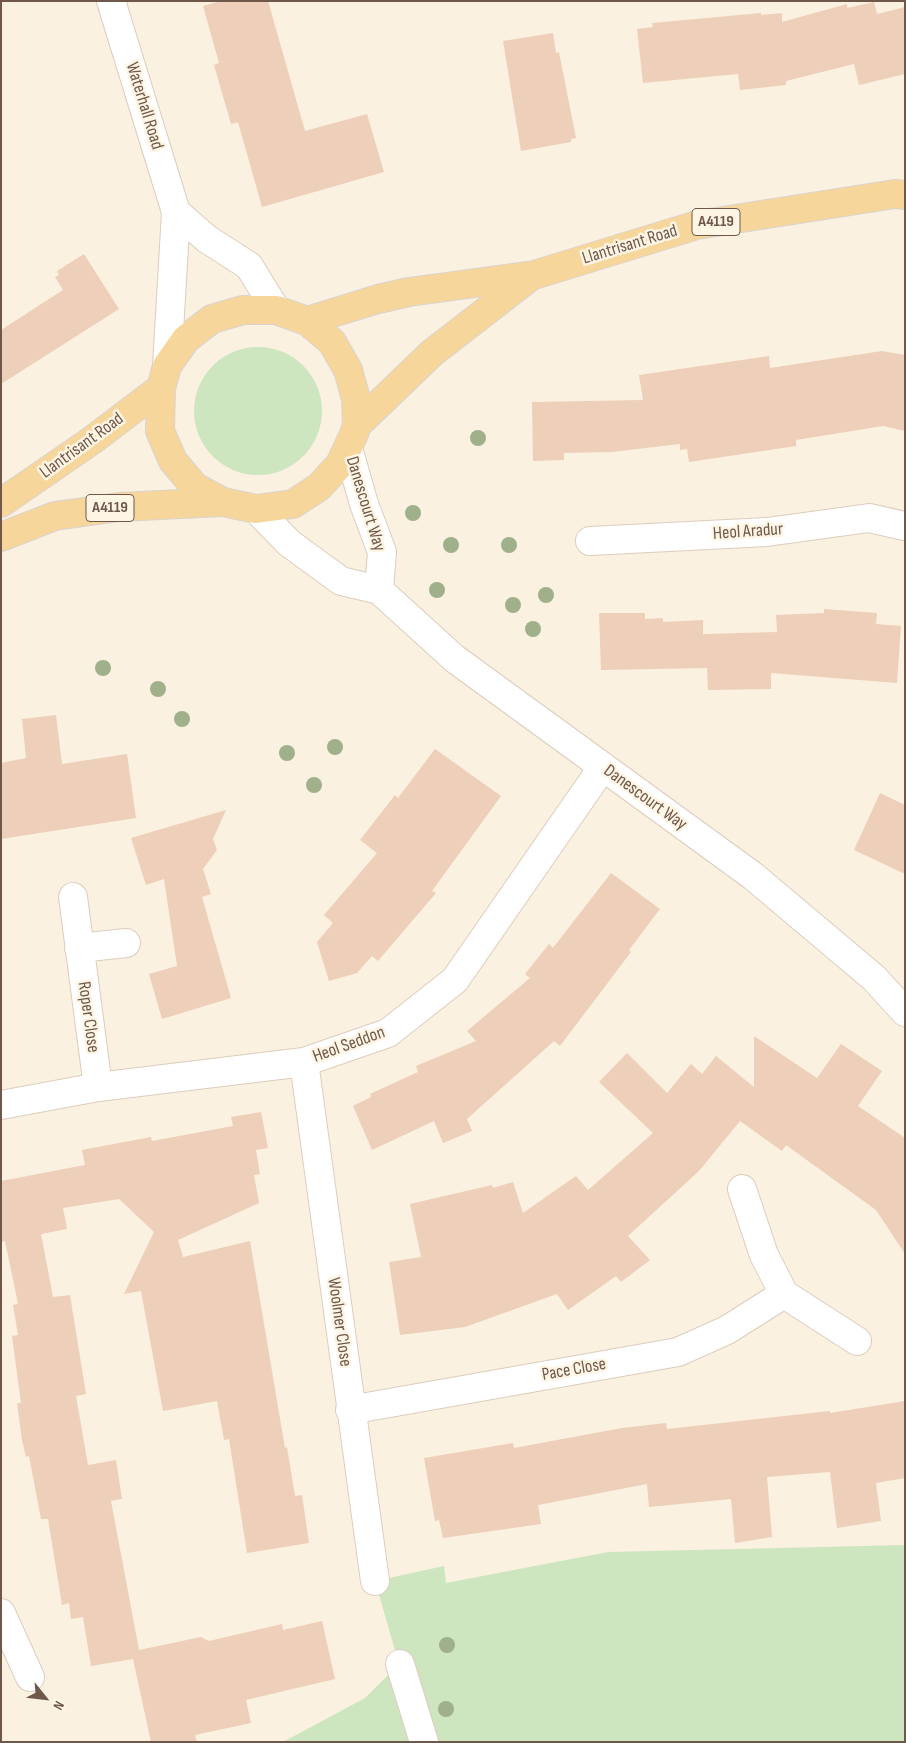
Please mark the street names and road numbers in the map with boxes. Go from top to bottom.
street label: Waterhall Road [121,60,167,152]
road number: A4119 [692,208,740,236]
street label: Llantrisant Road [580,220,680,270]
street label: Llantrisant Road [36,408,128,484]
street label: Danescourt Way [340,454,390,554]
road number: A4119 [86,494,134,522]
street label: Heol Aradur [712,519,784,545]
street label: Danescourt Way [599,760,691,836]
street label: Roper Close [72,980,104,1054]
street label: Heol Seddon [310,1022,388,1068]
street label: Woolmer Close [322,1276,356,1368]
street label: Pace Close [540,1354,608,1386]

